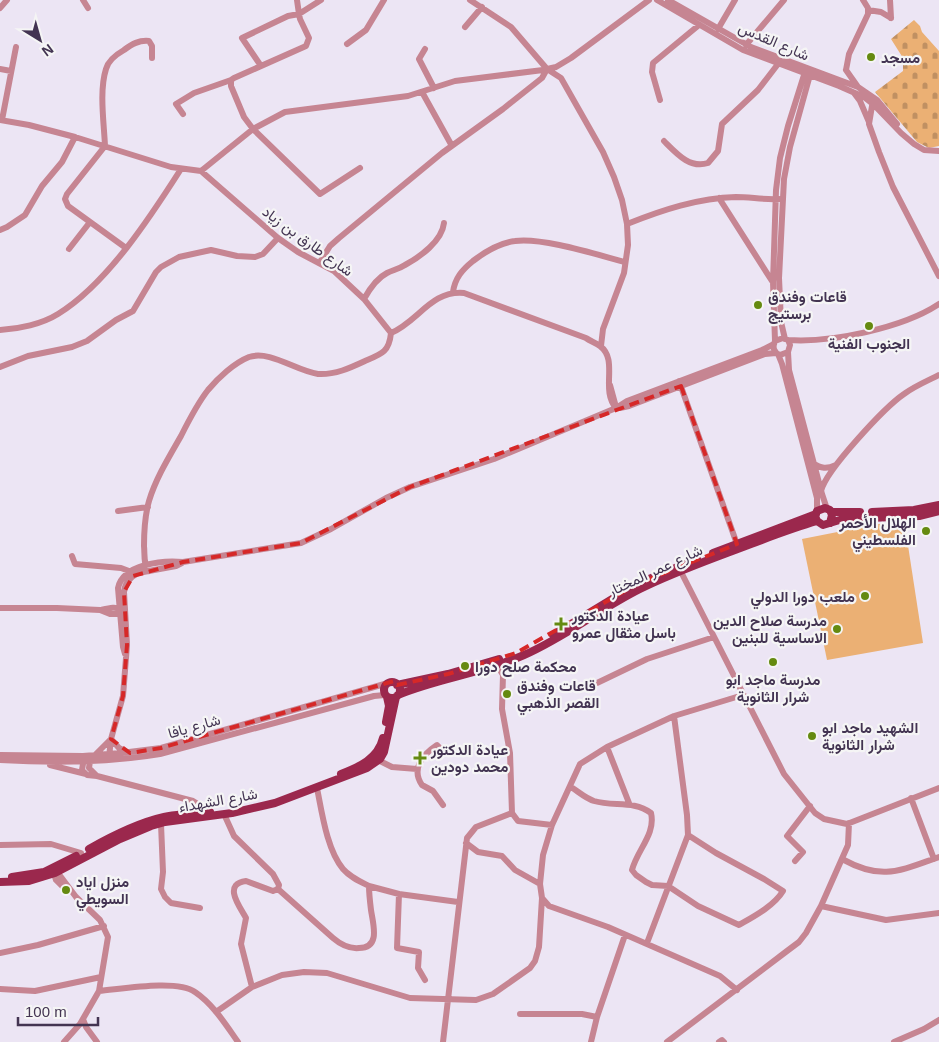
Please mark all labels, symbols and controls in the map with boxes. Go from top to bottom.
north arrow [15,15,65,65]
street label: شارع القدس [735,18,812,66]
text: N [39,41,57,60]
place label: مسجد [881,49,920,67]
marker: مسجد [865,51,877,63]
street label: شارع طارق بن زياد [258,202,357,282]
place label: قاعات وفندق برستيج [768,288,847,324]
marker: قاعات وفندق برستيج [752,299,764,311]
marker: الجنوب الفنية [863,320,875,332]
place label: الجنوب الفنية [828,335,910,353]
place label: الهلال الأحمر الفلسطيني [838,514,916,553]
marker: الهلال الأحمر الفلسطيني [920,525,932,537]
street label: شارع عمر المختار [604,541,706,602]
place label: ملعب دورا الدولي [750,588,855,610]
marker: ملعب دورا الدولي [859,590,871,602]
place label: عيادة الدكتور باسل مثقال عمرو [571,607,676,642]
place label: مدرسة صلاح الدين الاساسية للبنين [713,612,827,647]
marker: عيادة الدكتور باسل مثقال عمرو [554,617,568,631]
marker: مدرسة صلاح الدين الاساسية للبنين [831,623,843,635]
marker: مدرسة ماجد ابو شرار الثانوية [767,656,779,668]
place label: محكمة صلح دورا [475,658,577,677]
marker: محكمة صلح دورا [459,660,471,672]
place label: مدرسة ماجد ابو شرار الثانوية [726,671,820,706]
place label: قاعات وفندق القصر الذهبي [517,677,599,716]
marker: قاعات وفندق القصر الذهبي [501,688,513,700]
street label: شارع يافا [166,710,223,744]
place label: الشهيد ماجد ابو شرار الثانوية [822,719,918,754]
marker: الشهيد ماجد ابو شرار الثانوية [806,730,818,742]
place label: عيادة الدكتور محمد دودين [430,741,509,776]
marker: عيادة الدكتور محمد دودين [413,751,427,765]
street label: شارع الشهداء [177,785,259,818]
place label: منزل اياد السويطي [76,873,129,912]
marker: منزل اياد السويطي [60,884,72,896]
scale bar [18,994,98,1026]
text: 100 m [25,1003,67,1020]

